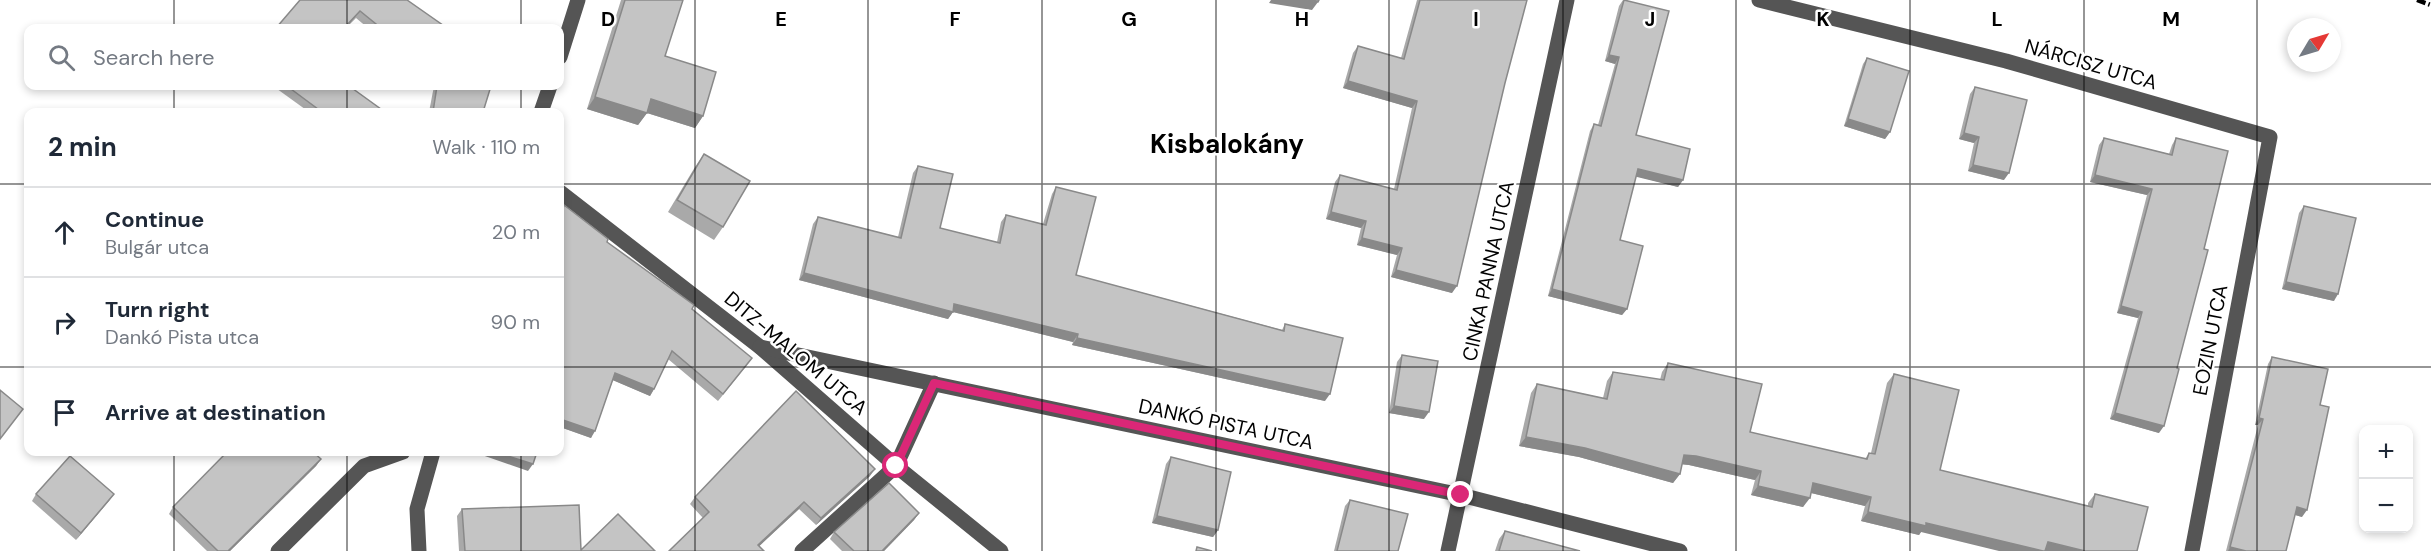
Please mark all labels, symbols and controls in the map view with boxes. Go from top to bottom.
text: D [601,6,615,32]
text: E [775,6,787,32]
text: F [949,6,961,32]
text: G [1121,6,1137,32]
text: H [1295,6,1309,32]
text: I [1473,6,1479,32]
text: J [1645,6,1655,32]
text: K [1816,6,1830,32]
text: L [1991,6,2003,32]
text: M [2162,6,2180,32]
north arrow [2287,18,2341,72]
search box [24,24,564,90]
street label: NÁRCISZ UTCA [2022,33,2160,95]
icon: search [45,41,78,74]
text: Search here [93,43,214,72]
district label: Kisbalokány [1150,127,1304,161]
text: 2 min [48,130,117,164]
text: Walk · 110 m [432,134,540,160]
street label: CINKA PANNA UTCA [1456,179,1520,363]
text: Continue [105,205,204,234]
icon: ahead [48,216,81,249]
text: 20 m [492,219,540,245]
text: Bulgár utca [105,234,209,260]
street label: EOZIN UTCA [2187,282,2233,398]
street label: DITZ-MALOM UTCA [719,285,873,421]
text: Turn right [105,295,210,324]
icon: right [48,306,81,339]
text: 90 m [491,309,540,335]
text: Dankó Pista utca [105,324,259,350]
street label: DANKÓ PISTA UTCA [1136,393,1316,455]
icon: arrive [48,396,81,429]
text: Arrive at destination [105,398,326,427]
map controls [2359,425,2413,533]
button: + [2359,425,2413,479]
route start [882,452,908,478]
button: − [2359,479,2413,533]
route end [1447,481,1473,507]

